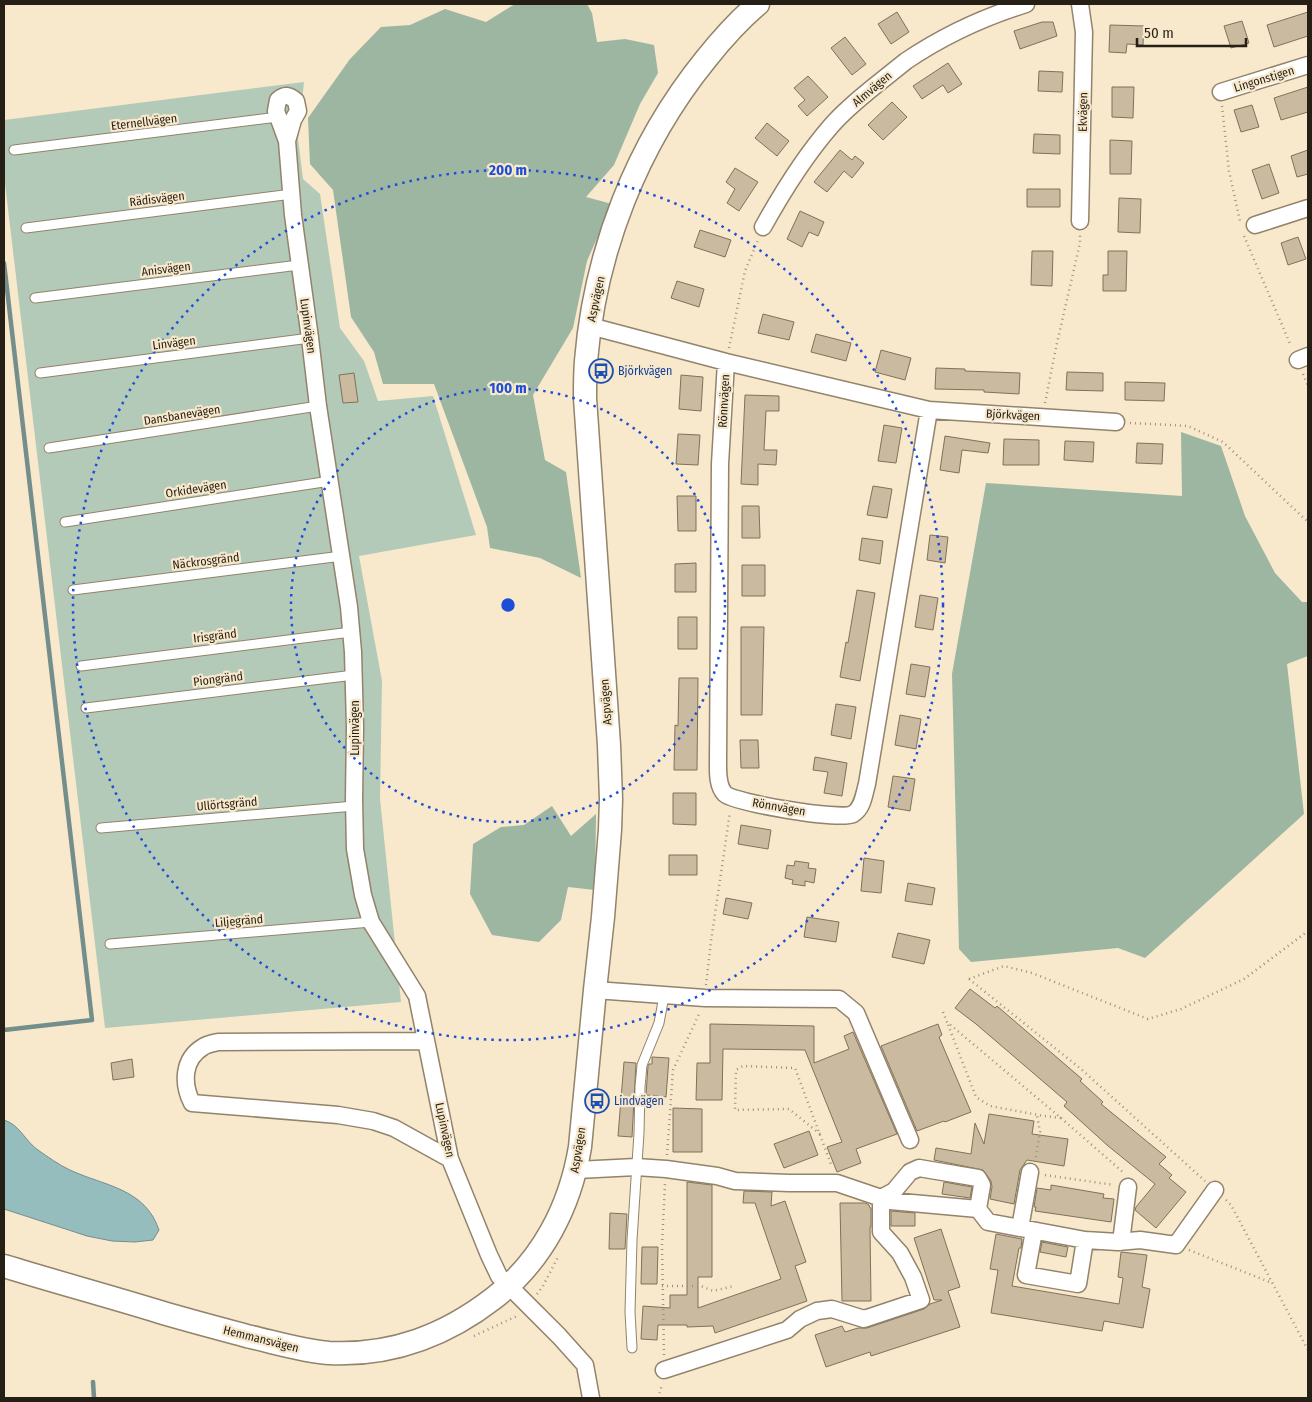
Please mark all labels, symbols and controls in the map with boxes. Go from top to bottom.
scale bar [1137,15,1246,47]
text: 50 m [1144,24,1174,42]
street label: Lingonstigen [1232,63,1296,95]
street label: Almvägen [849,68,895,110]
street label: Ekvägen [1076,92,1090,132]
street label: Eternellvägen [110,111,178,133]
text: 200 m [488,161,527,179]
street label: Rädisvägen [129,189,185,209]
street label: Anisvägen [141,259,191,279]
street label: Aspvägen [584,275,608,323]
street label: Lupinvägen [297,297,319,355]
street label: Linvägen [152,333,196,353]
bus stop icon: Björkvägen [588,358,614,384]
place label: Björkvägen [618,364,672,378]
street label: Rönnvägen [716,374,732,428]
text: 100 m [489,379,527,397]
street label: Dansbanevägen [143,402,221,428]
street label: Björkvägen [986,407,1040,423]
street label: Orkidevägen [165,477,227,501]
street label: Näckrosgränd [172,550,240,572]
centre of rings [499,596,517,614]
street label: Irisgränd [193,626,237,646]
street label: Piongränd [192,669,244,689]
street label: Aspvägen [597,678,615,726]
street label: Lupinvägen [348,700,362,756]
street label: Ullörtsgränd [196,794,258,814]
street label: Rönnvägen [751,795,807,819]
street label: Liljegränd [214,912,264,930]
bus stop icon: Lindvägen [584,1088,610,1114]
place label: Lindvägen [614,1094,664,1108]
street label: Lupinvägen [432,1101,458,1159]
street label: Aspvägen [567,1126,589,1174]
street label: Hemmansvägen [222,1323,300,1355]

